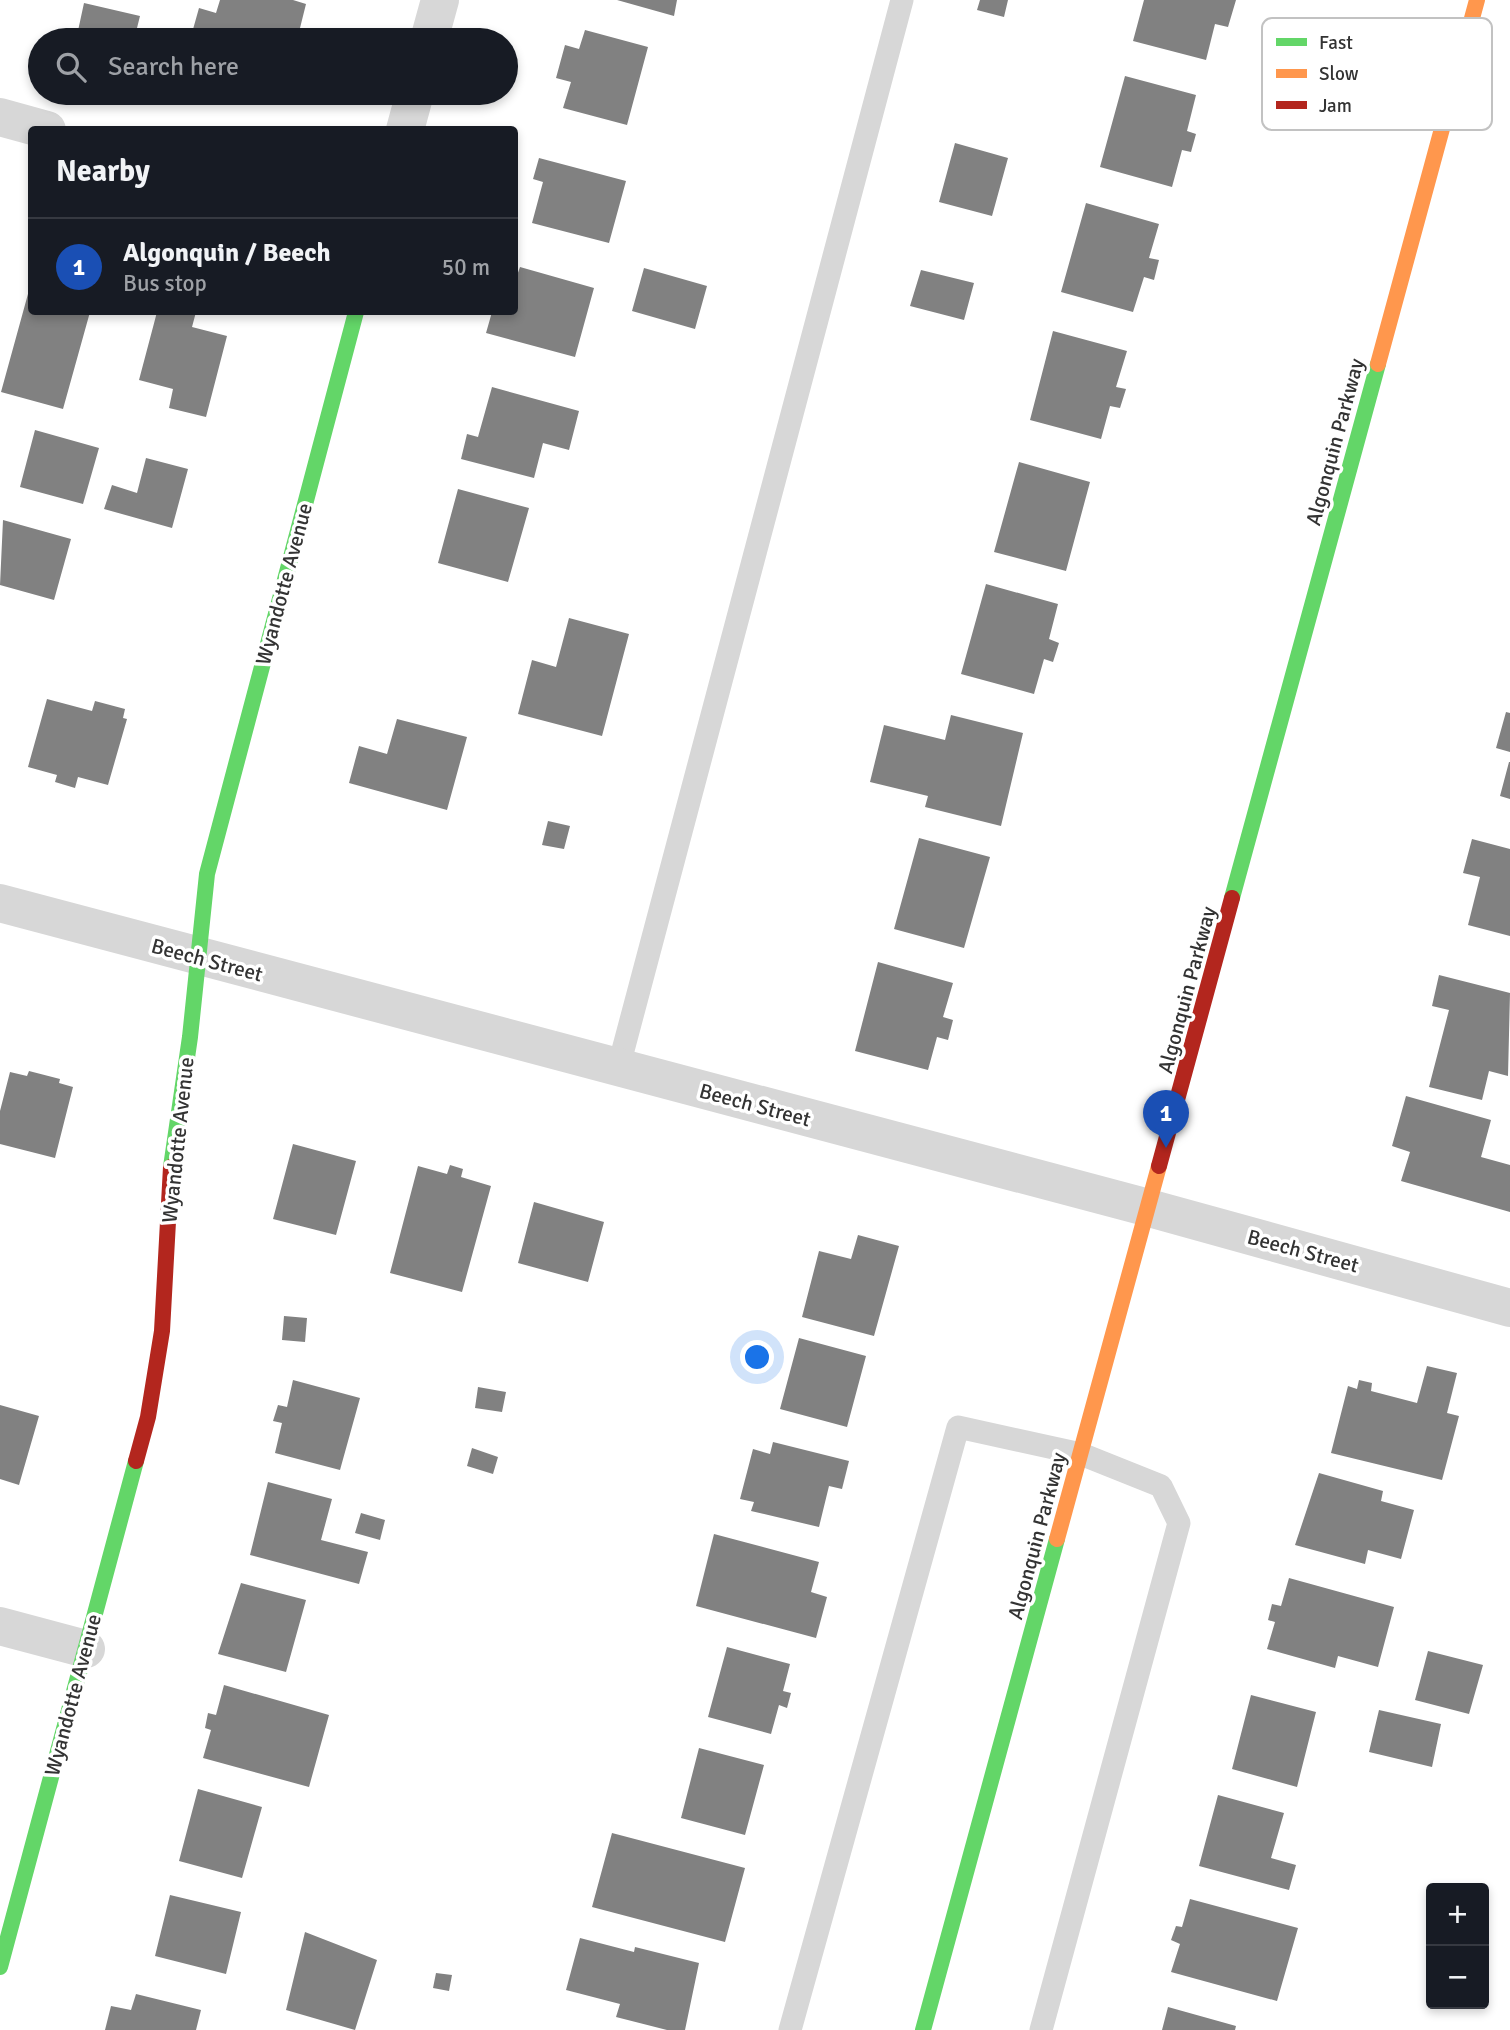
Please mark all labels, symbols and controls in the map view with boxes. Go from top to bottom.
legend [1262,18,1492,130]
search box [28,28,518,105]
text: Fast [1319,31,1353,55]
icon: search [52,48,90,86]
text: Search here [108,51,239,83]
text: Slow [1319,62,1359,86]
text: Jam [1319,94,1352,118]
text: Nearby [56,153,150,190]
text: Algonquin / Beech [123,237,331,269]
text: 1 [73,253,85,282]
text: 50 m [442,253,490,282]
text: Bus stop [123,269,207,298]
street label: Algonquin Parkway [1300,355,1370,528]
street label: Wyandotte Avenue [250,500,318,668]
street label: Algonquin Parkway [1152,903,1222,1076]
street label: Beech Street [148,933,266,987]
street label: Wyandotte Avenue [156,1056,200,1224]
street label: Beech Street [696,1078,814,1132]
pin: 1 [1143,1090,1189,1148]
street label: Beech Street [1244,1224,1362,1278]
your location [740,1340,774,1374]
street label: Algonquin Parkway [1002,1449,1072,1622]
street label: Wyandotte Avenue [39,1611,107,1779]
map controls [1426,1883,1489,2009]
button: + [1426,1883,1489,1946]
button: − [1426,1946,1489,2009]

